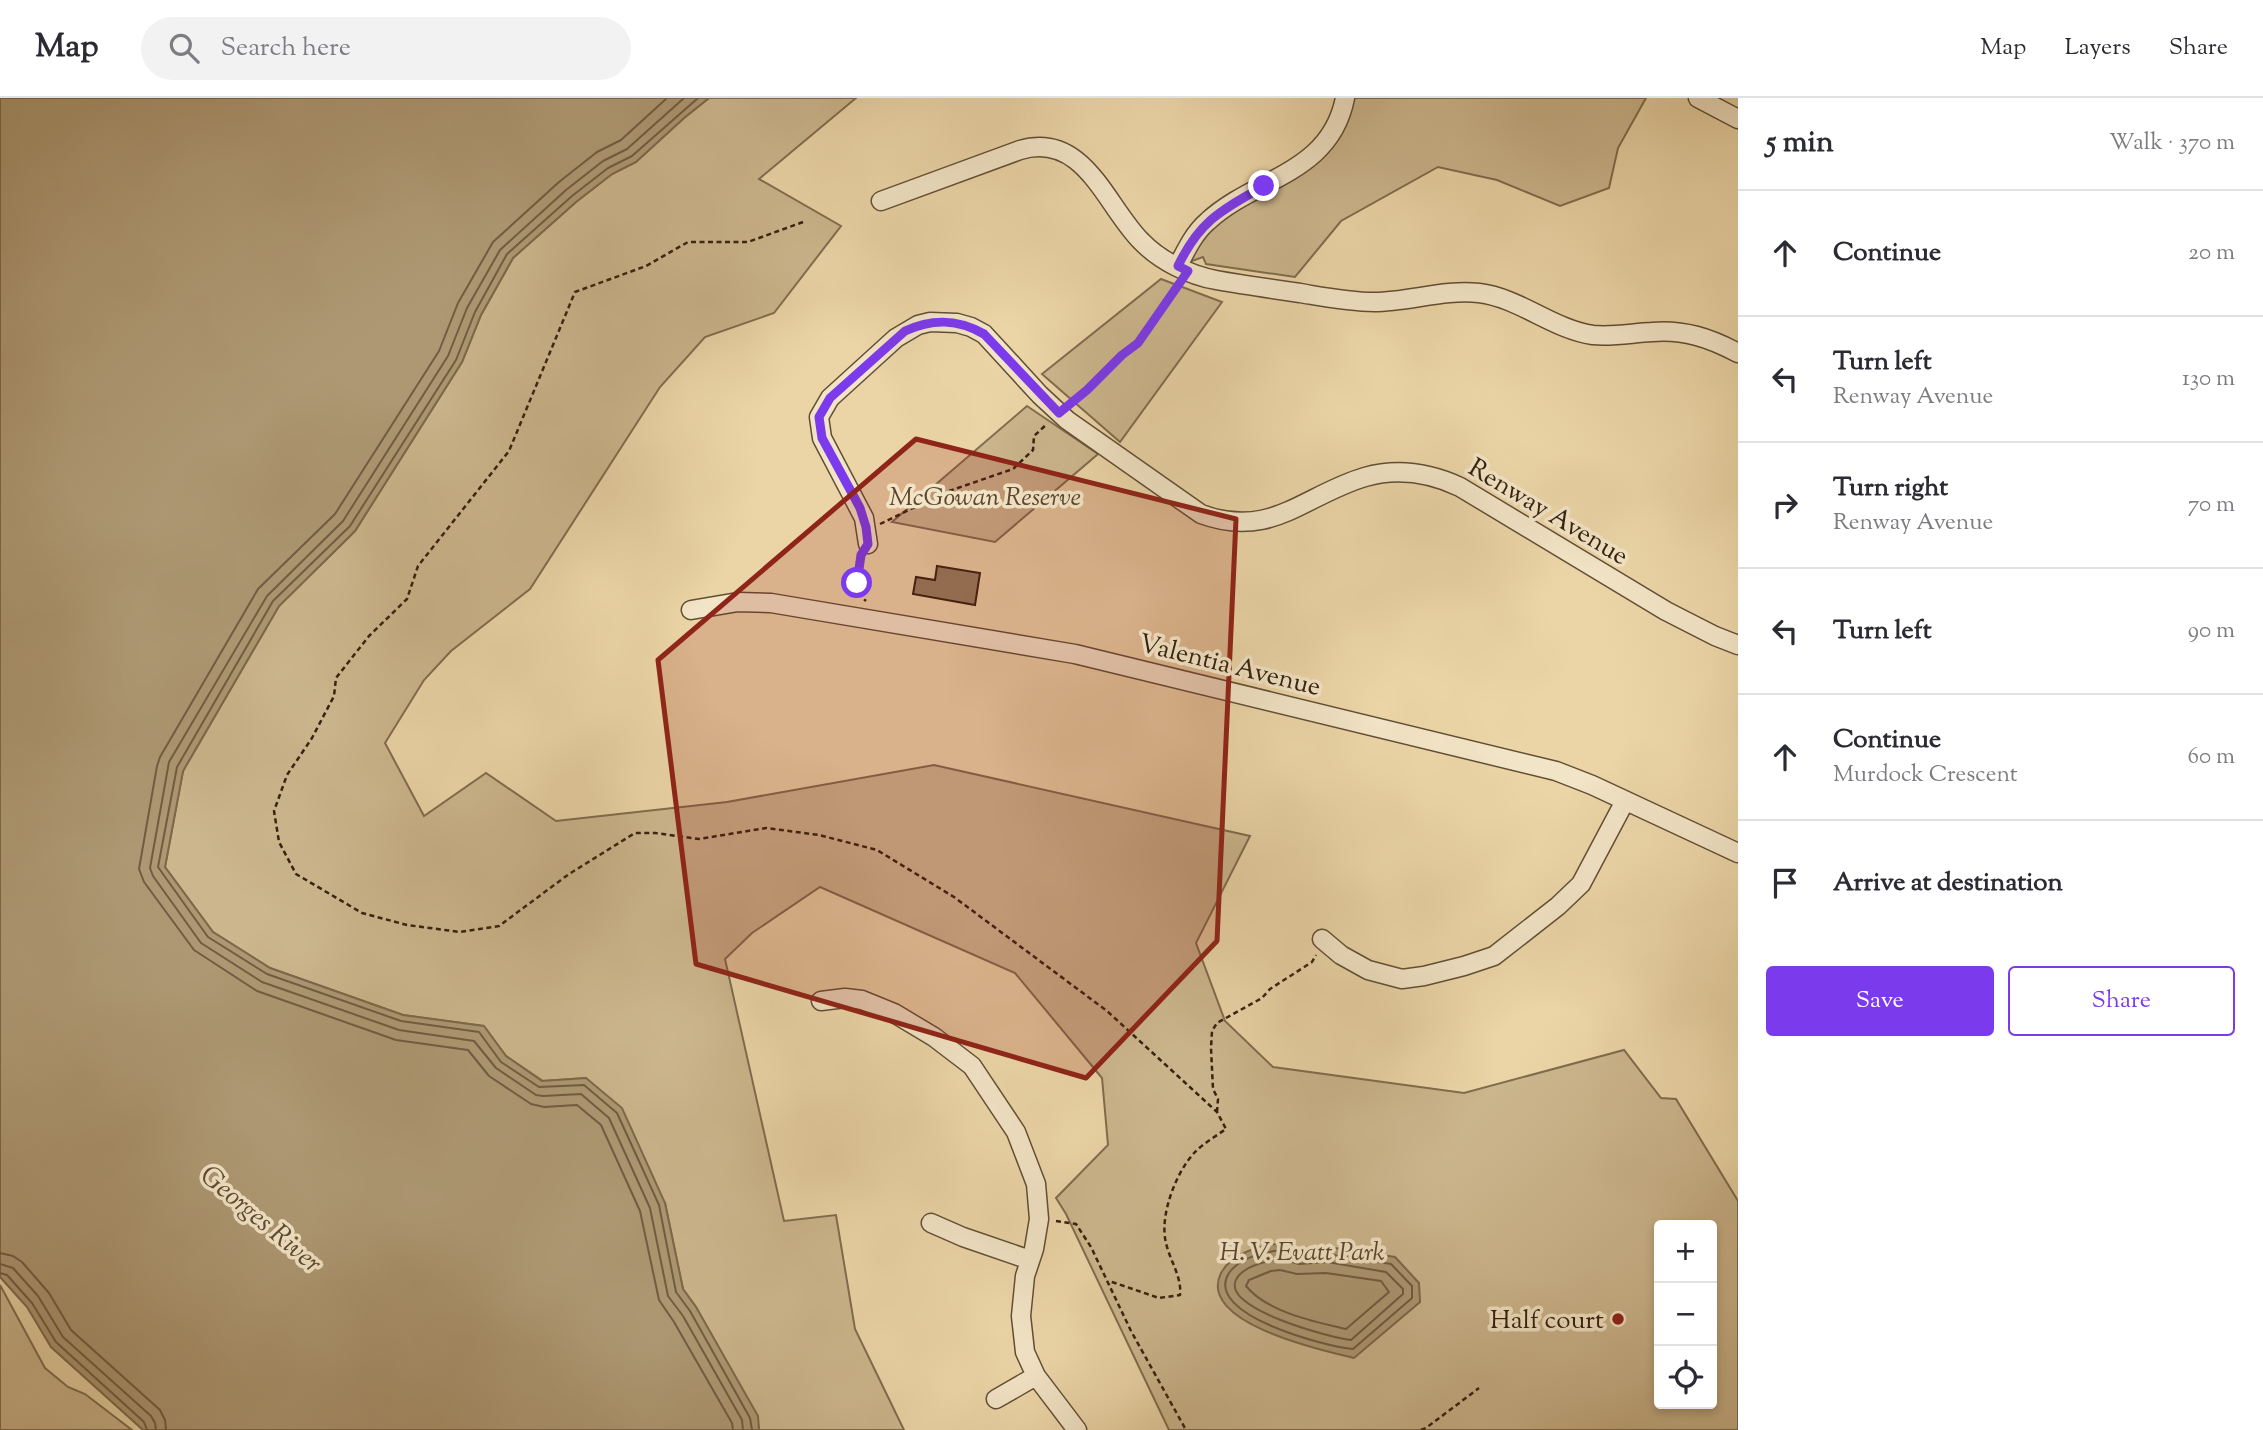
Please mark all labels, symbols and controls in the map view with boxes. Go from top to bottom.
search box [141,17,631,80]
text: Map [35,24,99,72]
icon: search [165,29,203,67]
text: Search here [221,30,351,67]
text: Map [1980,31,2026,65]
text: Layers [2064,31,2131,65]
text: Share [2169,31,2228,65]
text: 5 min [1766,122,1834,165]
text: Walk · 370 m [2109,127,2235,160]
route end [1248,170,1279,201]
icon: ahead [1766,234,1804,272]
text: Continue [1833,235,1941,272]
text: 20 m [2188,237,2235,270]
text: Turn left [1833,344,1932,381]
icon: left [1766,360,1804,398]
text: 130 m [2182,363,2235,396]
text: Renway Avenue [1833,381,1993,414]
street label: Renway Avenue [1461,451,1635,576]
text: Turn right [1833,470,1948,507]
park label: McGowan Reserve [889,480,1081,517]
icon: right [1766,486,1804,524]
text: 70 m [2188,489,2235,522]
text: Renway Avenue [1833,507,1993,540]
route start [841,567,872,598]
icon: left [1766,612,1804,650]
text: Turn left [1833,613,1932,650]
text: 90 m [2188,615,2235,648]
street label: Valentia Avenue [1135,626,1324,707]
text: Continue [1833,722,1941,759]
icon: ahead [1766,738,1804,776]
text: 60 m [2187,741,2235,774]
text: Murdock Crescent [1833,759,2018,792]
icon: arrive [1766,864,1804,902]
text: Arrive at destination [1833,865,2063,902]
button: Save [1766,966,1994,1036]
button: Share [2008,966,2235,1036]
water label: Georges River [190,1157,330,1284]
map controls [1654,1220,1717,1409]
button: + [1654,1220,1717,1283]
park label: H. V. Evatt Park [1219,1235,1385,1272]
button: − [1654,1283,1717,1346]
place label: Half court [1490,1303,1604,1340]
marker: Half court [1610,1311,1626,1327]
button: locate [1654,1346,1717,1409]

